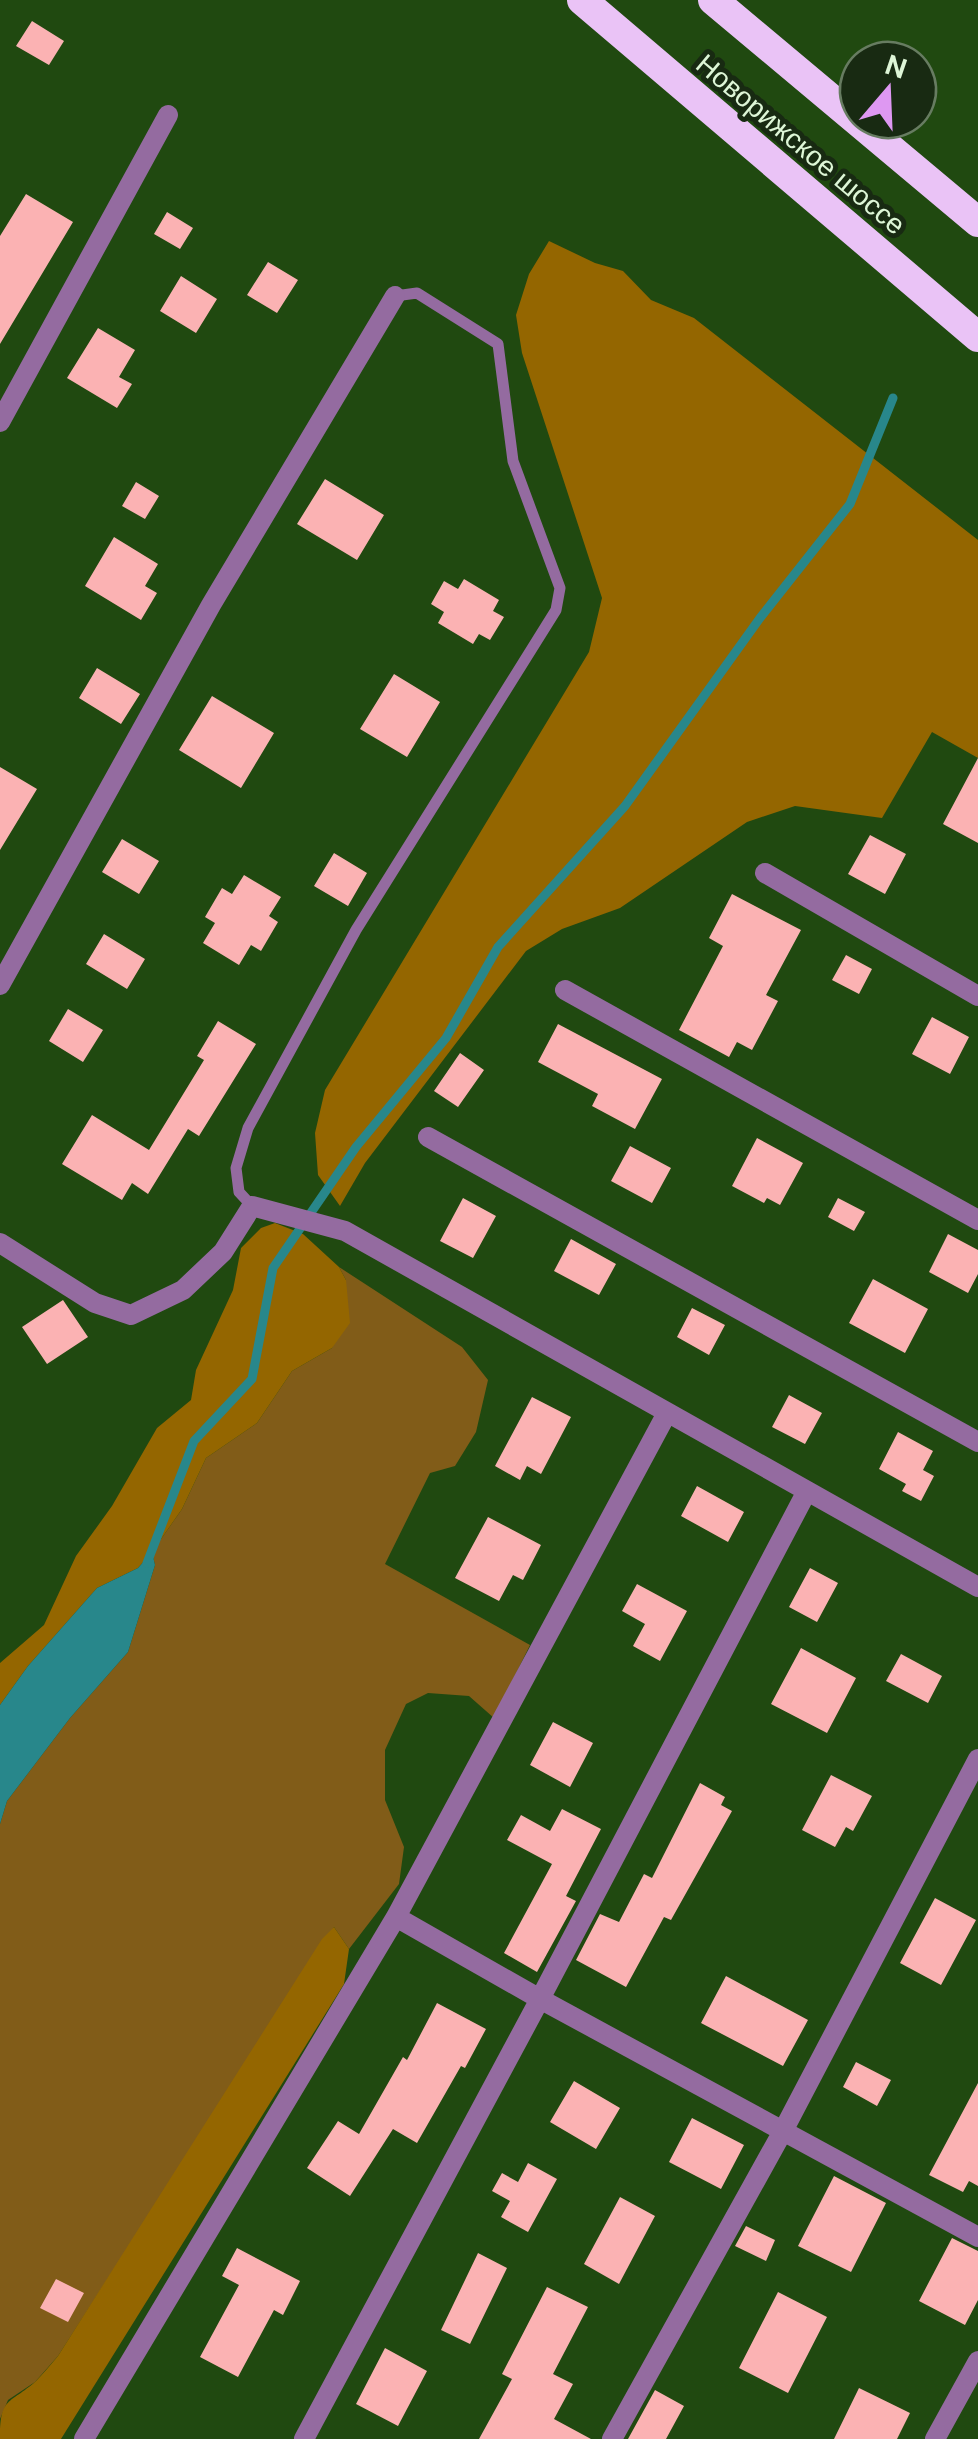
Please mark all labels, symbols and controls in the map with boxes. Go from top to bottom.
north arrow [838,40,938,140]
street label: Новорижское шоссе [688,46,913,243]
text: N [880,46,912,88]

